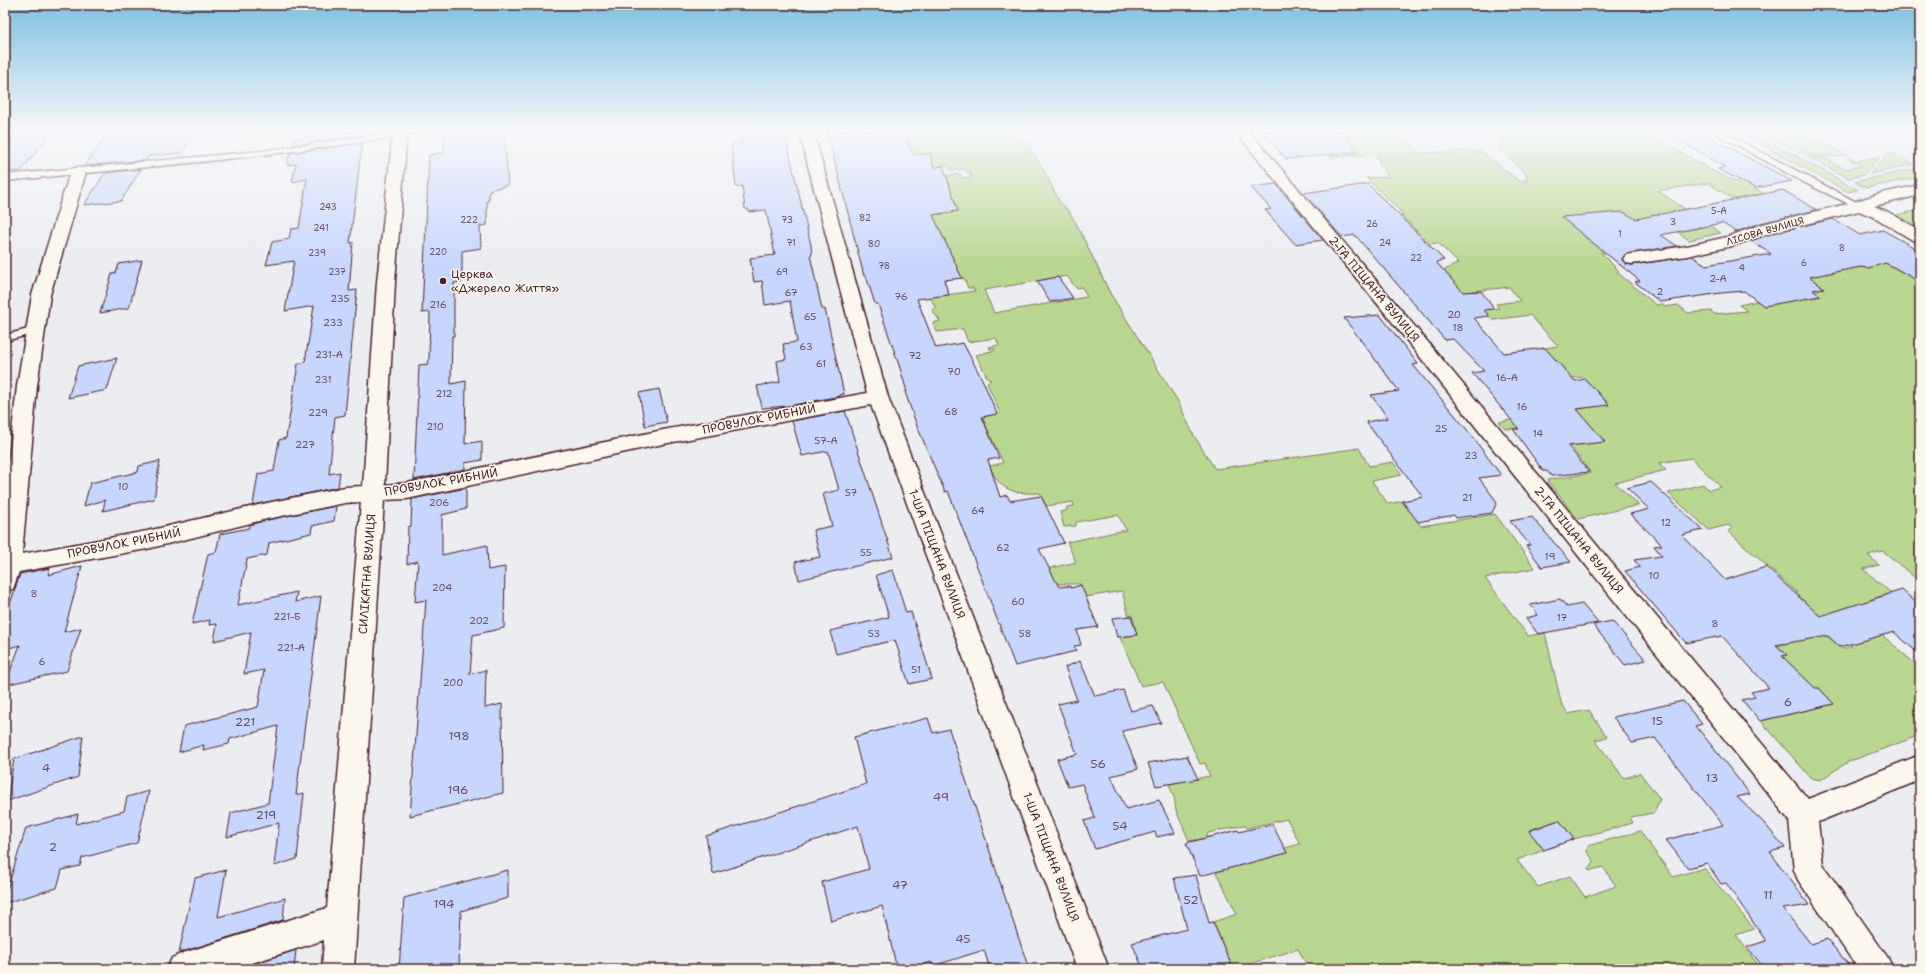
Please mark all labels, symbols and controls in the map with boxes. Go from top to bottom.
house number: 243 [319,201,337,213]
house number: 5-А [1711,205,1727,217]
house number: 82 [859,212,871,224]
house number: 222 [460,214,478,226]
house number: 73 [781,214,793,226]
street label: ЛІСОВА ВУЛИЦЯ [1725,214,1805,248]
house number: 3 [1670,216,1676,228]
house number: 26 [1366,218,1378,230]
house number: 241 [313,222,329,234]
house number: 1 [1618,228,1622,240]
street label: 2-ГА ПІЩАНА ВУЛИЦЯ [1325,233,1423,345]
house number: 71 [786,237,796,249]
house number: 24 [1379,237,1391,249]
house number: 80 [868,238,880,250]
house number: 8 [1839,242,1845,254]
house number: 220 [429,246,447,258]
house number: 239 [308,247,326,259]
house number: 22 [1410,252,1422,264]
house number: 6 [1801,257,1807,269]
house number: 78 [878,260,890,272]
house number: 4 [1739,262,1745,274]
house number: 237 [328,266,346,278]
place label: Церква «Джерело Життя» [451,266,559,296]
house number: 69 [776,266,788,278]
house number: 2-А [1709,272,1727,285]
marker: Церква «Джерело Життя» [438,276,448,286]
house number: 2 [1657,285,1664,298]
house number: 67 [785,286,797,299]
house number: 76 [894,290,908,303]
house number: 235 [330,292,350,305]
house number: 216 [429,298,447,311]
house number: 20 [1447,308,1461,321]
house number: 65 [804,310,816,323]
house number: 233 [323,316,343,329]
house number: 18 [1452,321,1464,334]
house number: 63 [799,340,813,353]
house number: 231-А [315,348,343,361]
house number: 72 [908,349,922,362]
house number: 61 [816,357,826,370]
house number: 70 [947,365,961,378]
house number: 16-А [1496,371,1518,384]
house number: 231 [314,373,332,386]
house number: 212 [435,387,453,400]
street label: ПРОВУЛОК РИБНИЙ [701,400,817,438]
house number: 16 [1517,400,1527,413]
house number: 68 [944,405,958,418]
house number: 229 [308,406,328,419]
house number: 210 [426,420,444,433]
house number: 25 [1435,422,1447,435]
house number: 14 [1533,427,1543,440]
house number: 57-А [814,434,838,447]
house number: 227 [295,438,315,451]
house number: 23 [1464,449,1478,462]
street label: ПРОВУЛОК РИБНИЙ [383,464,499,500]
house number: 10 [118,480,128,493]
street label: 2-ГА ПІЩАНА ВУЛИЦЯ [1531,483,1627,597]
house number: 57 [845,486,857,499]
street label: 1-ША ПІЩАНА ВУЛИЦЯ [905,487,969,621]
house number: 21 [1462,491,1472,504]
house number: 206 [429,496,449,509]
house number: 64 [971,504,985,517]
street label: СИЛІКАТНА ВУЛИЦЯ [355,513,379,635]
house number: 12 [1661,516,1671,529]
street label: ПРОВУЛОК РИБНИЙ [66,524,182,562]
house number: 62 [996,541,1010,554]
house number: 55 [860,546,872,559]
house number: 19 [1545,550,1555,563]
house number: 10 [1649,569,1659,582]
house number: 204 [432,581,452,594]
house number: 8 [31,587,38,600]
house number: 60 [1011,595,1025,608]
house number: 221-Б [273,610,301,623]
house number: 17 [1557,611,1567,624]
house number: 202 [469,614,489,627]
house number: 8 [1712,617,1719,630]
house number: 53 [868,627,880,640]
house number: 58 [1019,627,1031,640]
house number: 221-А [277,641,305,654]
house number: 6 [39,655,46,668]
house number: 51 [911,663,921,676]
house number: 200 [443,676,463,689]
house number: 6 [1784,694,1792,710]
house number: 15 [1651,713,1663,729]
house number: 221 [235,714,255,730]
house number: 198 [448,728,470,744]
house number: 56 [1090,756,1106,772]
house number: 4 [42,760,50,776]
house number: 13 [1706,770,1718,786]
house number: 196 [447,782,469,798]
house number: 49 [933,789,949,805]
street label: 1-ША ПІЩАНА ВУЛИЦЯ [1019,790,1083,924]
house number: 219 [256,807,276,823]
house number: 54 [1112,818,1128,834]
house number: 2 [49,839,57,855]
house number: 47 [892,877,908,893]
house number: 11 [1763,887,1773,903]
house number: 52 [1183,892,1199,908]
house number: 194 [434,896,454,912]
house number: 45 [955,931,971,947]

